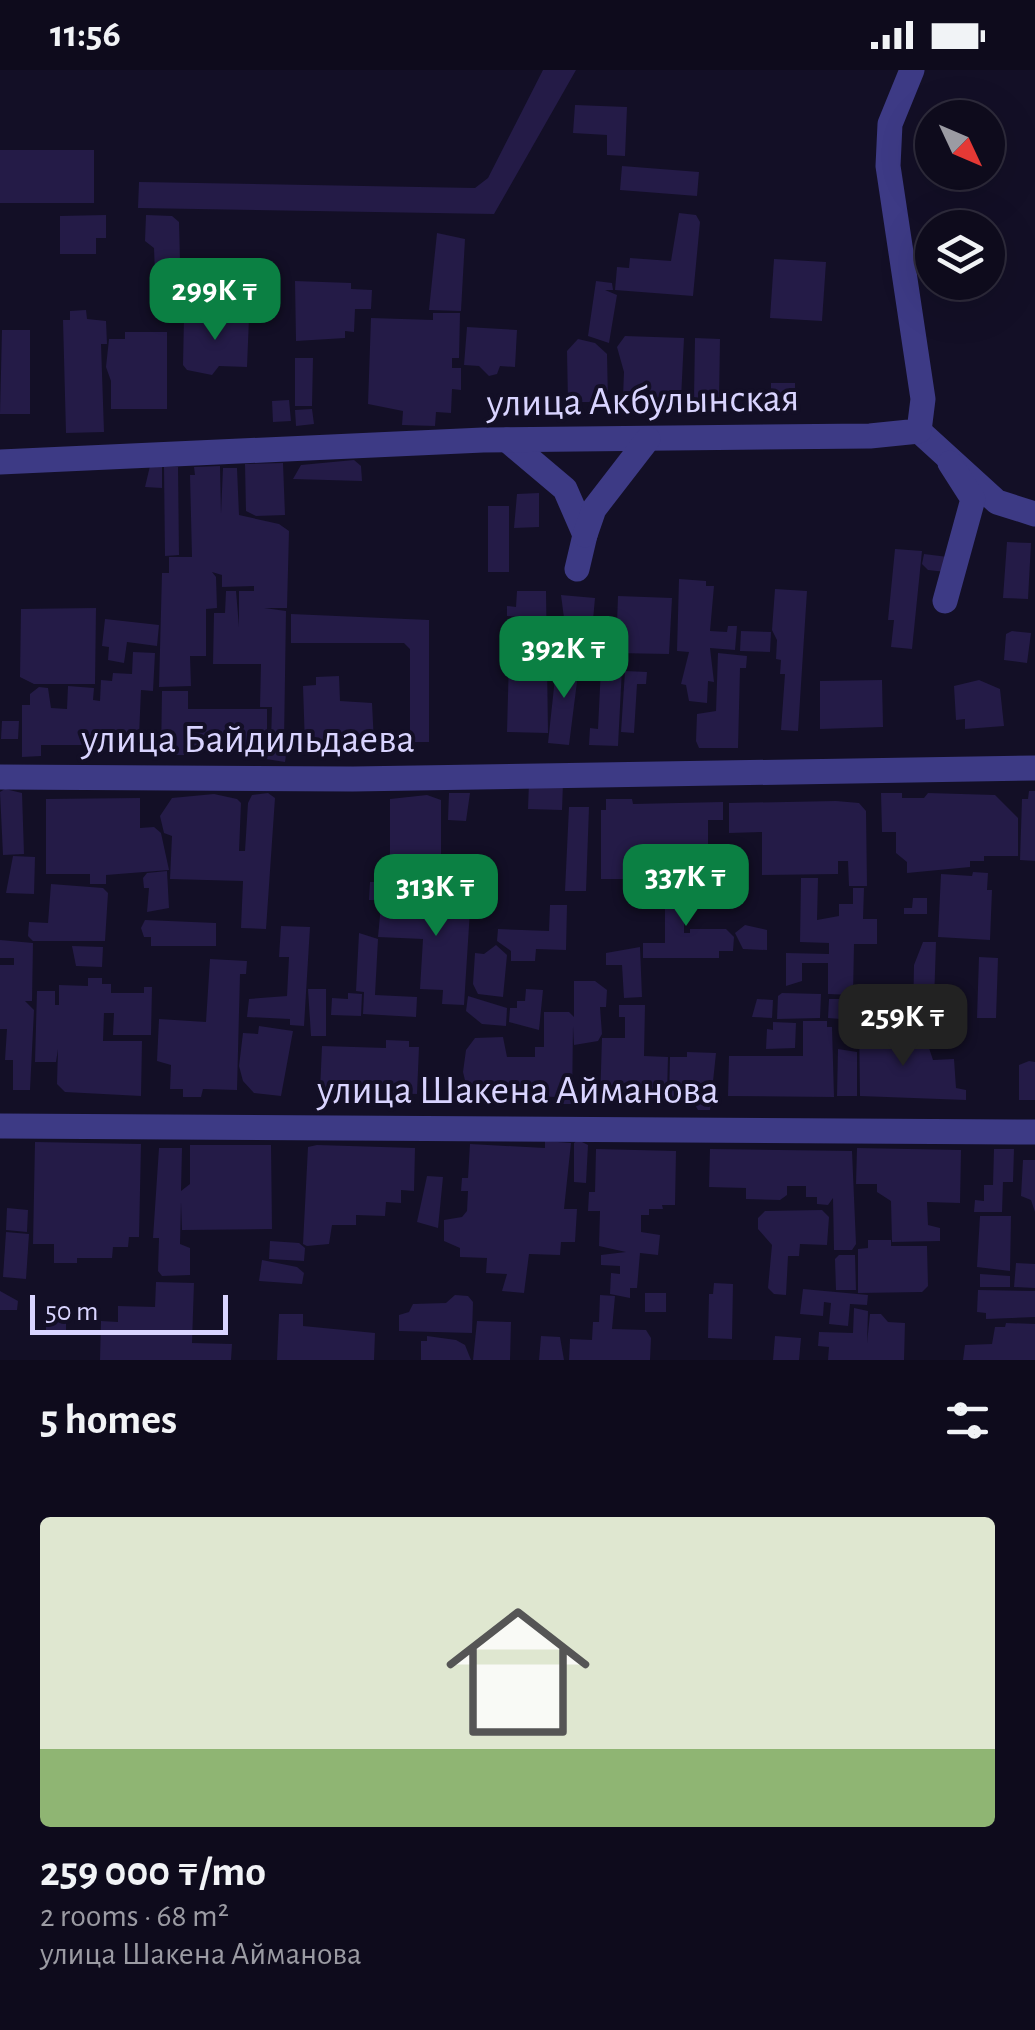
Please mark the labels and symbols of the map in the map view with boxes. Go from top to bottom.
north arrow [915,100,1005,190]
pin: 299K ₸ [134,258,296,343]
street label: улица Акбулынская [485,378,800,424]
pin: 392K ₸ [483,616,645,701]
street label: улица Байдильдаева [80,720,415,760]
pin: 337K ₸ [605,844,767,929]
pin: 313K ₸ [355,854,517,939]
pin: 259K ₸ [822,984,984,1069]
street label: улица Шакена Айманова [316,1071,719,1111]
scale bar [30,1290,228,1334]

